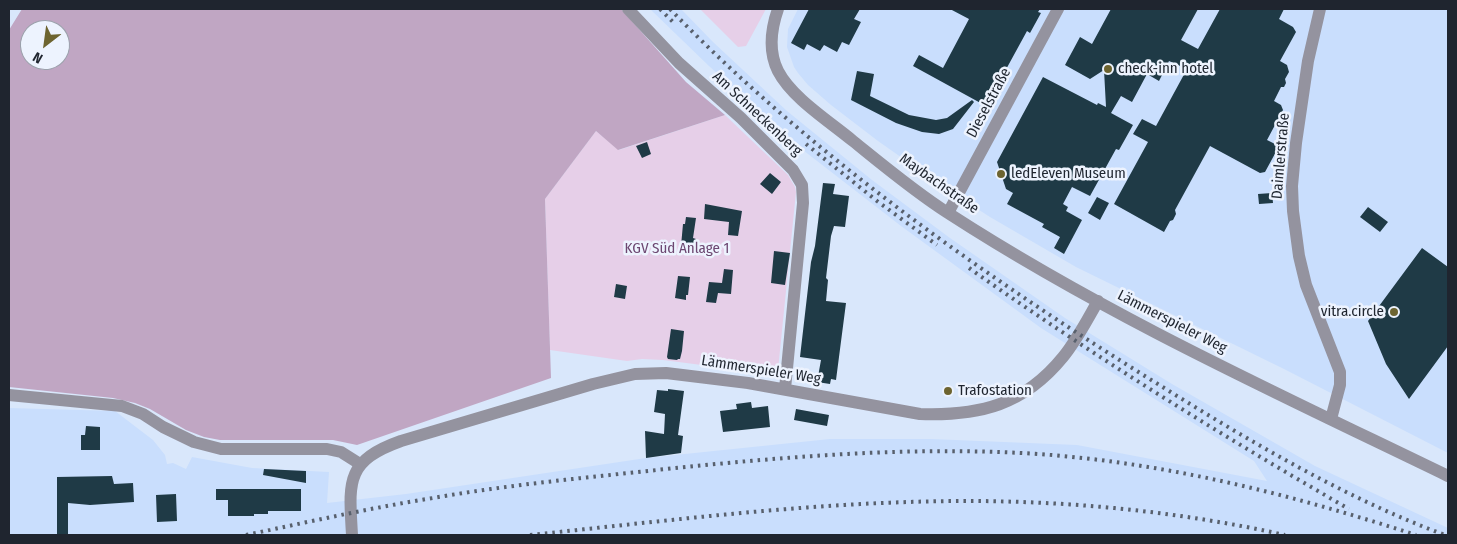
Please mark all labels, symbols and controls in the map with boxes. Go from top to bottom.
north arrow [20,20,70,70]
text: N [30,48,46,67]
place label: check-inn hotel [1118,60,1213,78]
marker: check-inn hotel [1102,63,1114,75]
street label: Dieselstraße [963,65,1015,141]
street label: Am Schneckenberg [708,68,806,160]
street label: Daimlerstraße [1268,112,1294,200]
street label: Maybachstraße [896,150,982,218]
place label: ledEleven Museum [1011,165,1126,183]
marker: ledEleven Museum [995,168,1007,180]
park label: KGV Süd Anlage 1 [625,240,729,258]
street label: Lämmerspieler Weg [1114,287,1230,357]
place label: vitra.circle [1321,303,1384,321]
marker: vitra.circle [1388,306,1400,318]
street label: Lämmerspieler Weg [700,352,822,388]
place label: Trafostation [958,382,1032,400]
marker: Trafostation [942,385,954,397]

